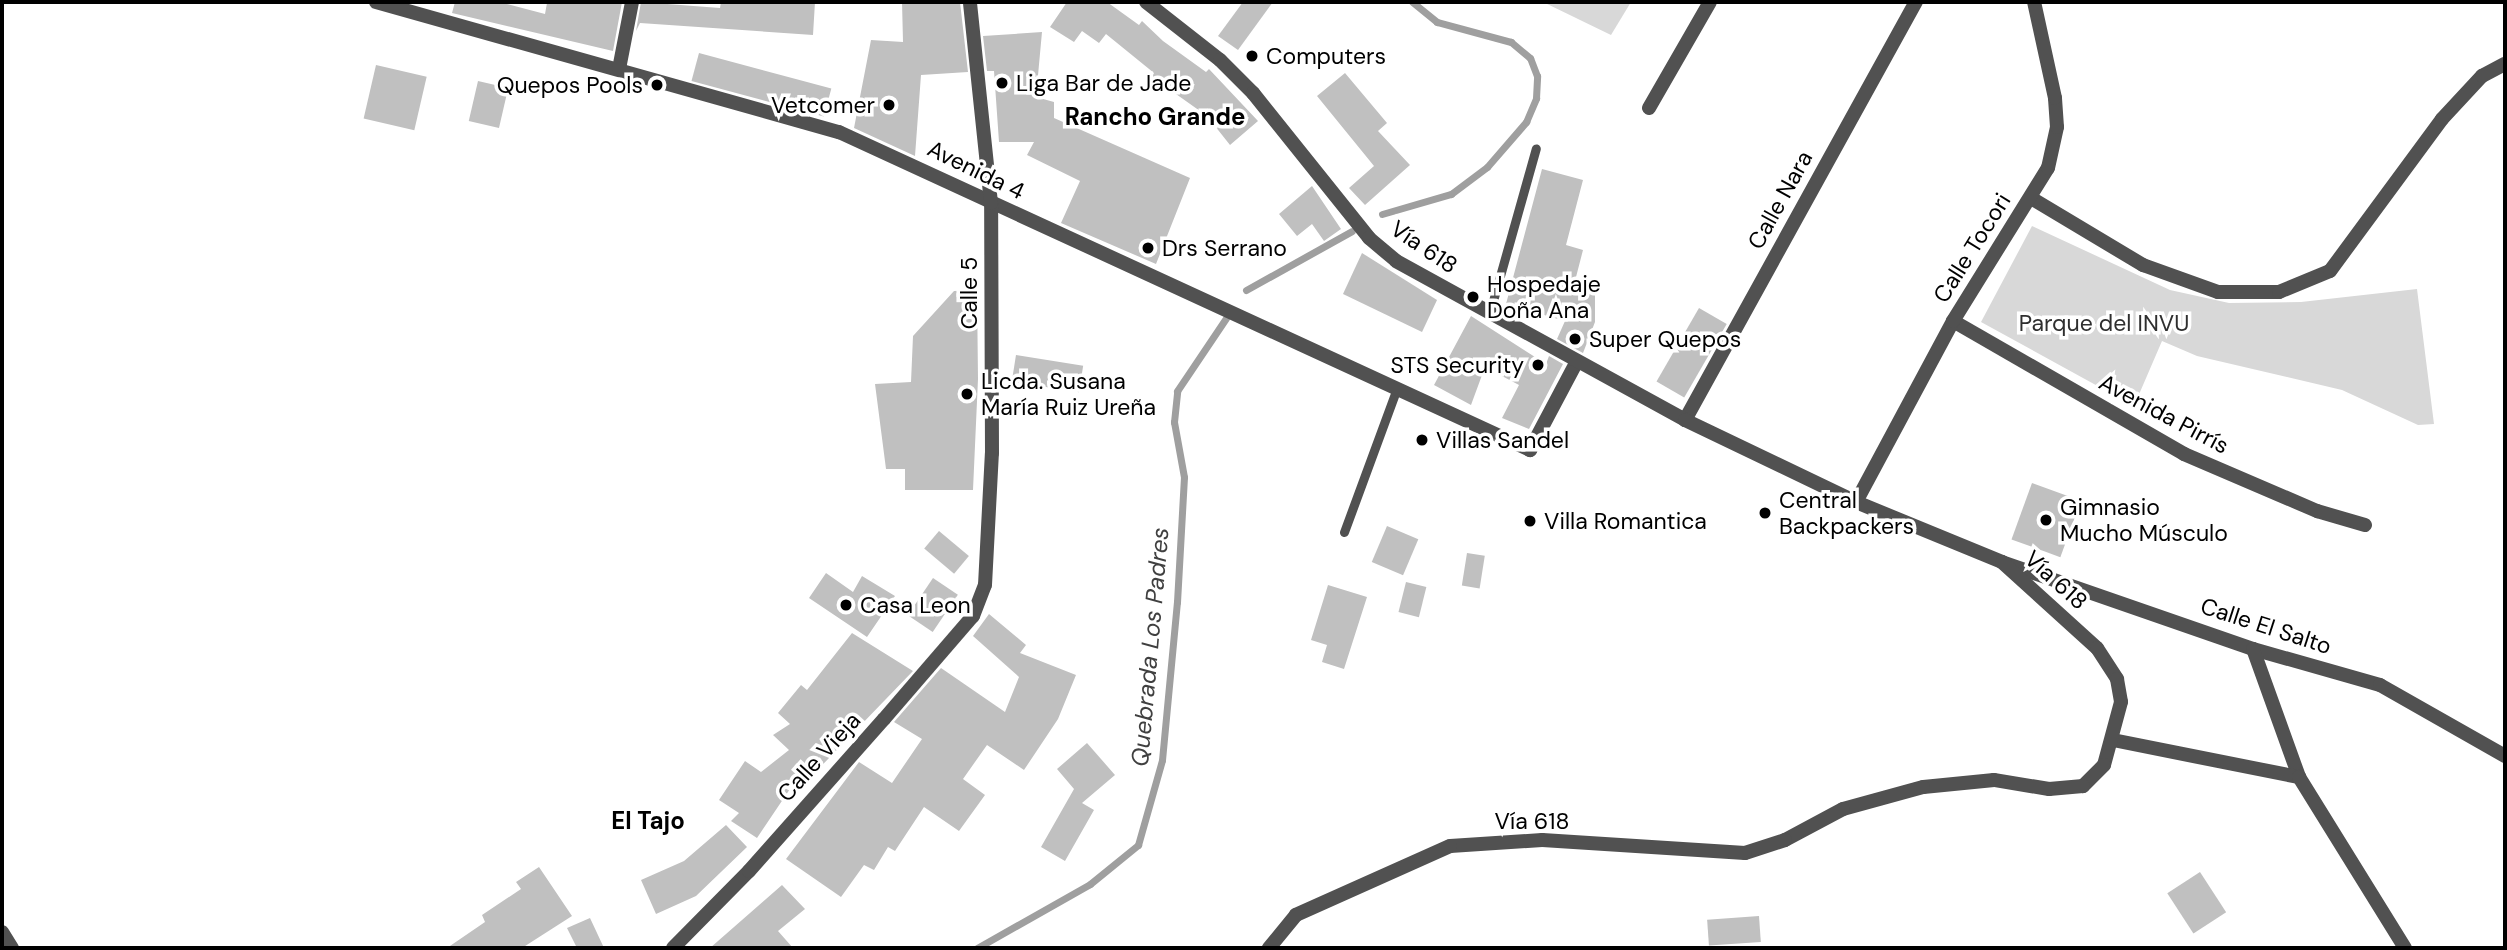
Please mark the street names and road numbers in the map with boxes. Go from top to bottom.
street label: Avenida 4 [923,135,1029,205]
street label: Calle Nara [1742,146,1818,254]
street label: Calle Tocori [1928,188,2016,308]
street label: Vía 618 [1385,215,1463,279]
street label: Calle 5 [955,257,983,329]
street label: Avenida Pirrís [2094,368,2234,460]
street label: Vía 618 [2019,545,2093,615]
street label: Calle El Salto [2197,592,2335,660]
street label: Calle Vieja [772,707,866,807]
street label: Vía 618 [1495,807,1569,835]

